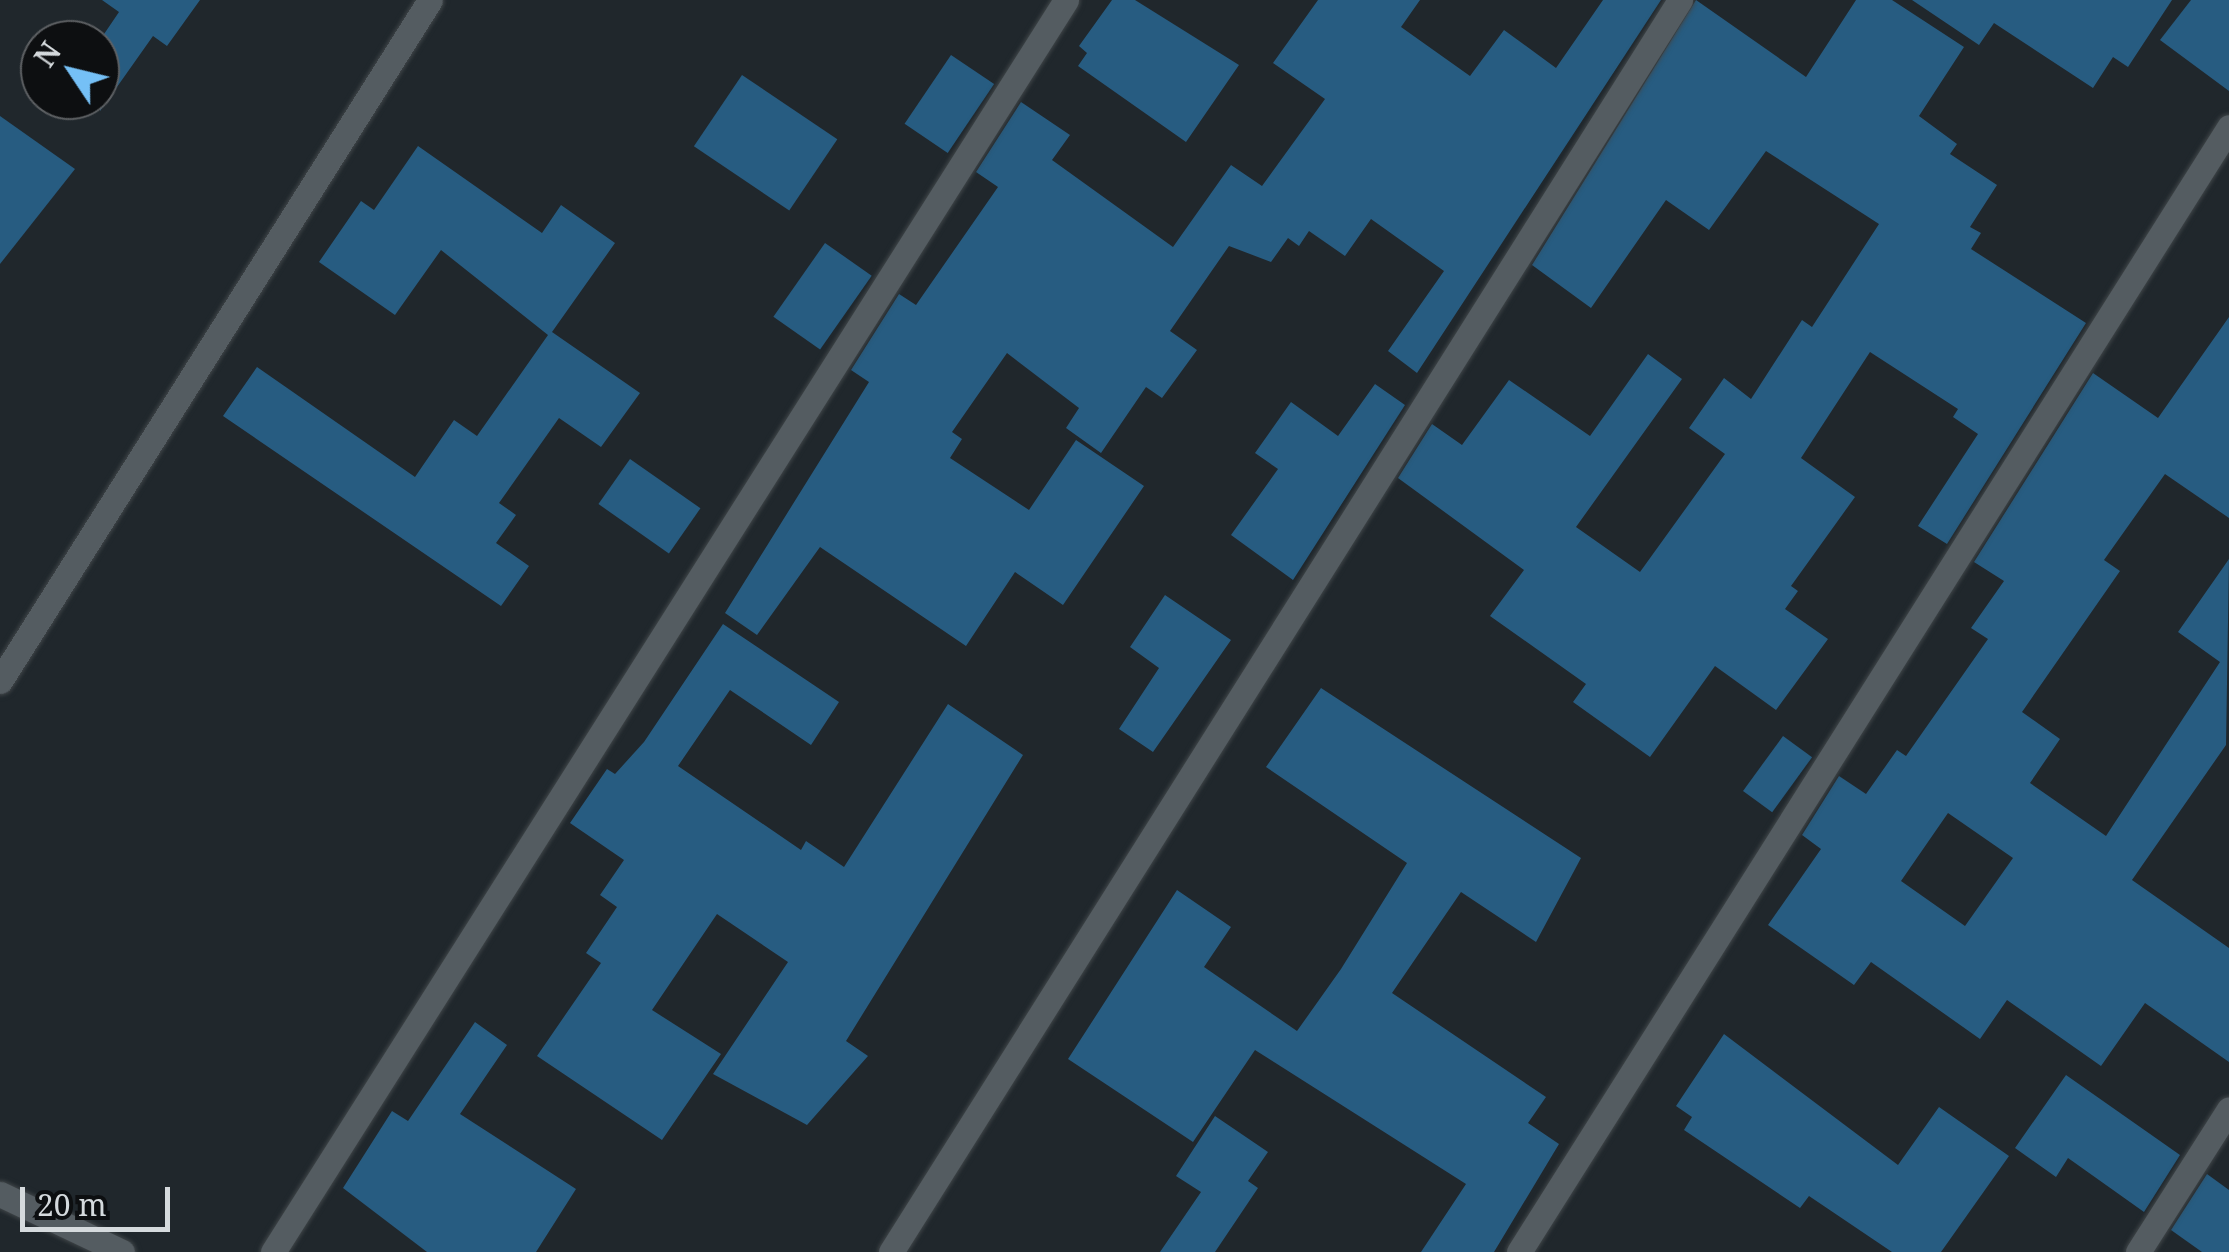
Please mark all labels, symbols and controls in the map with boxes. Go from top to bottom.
north arrow [20,20,120,120]
text: N [25,34,69,74]
scale bar [25,1167,175,1229]
text: 20 m [37,1184,107,1225]

